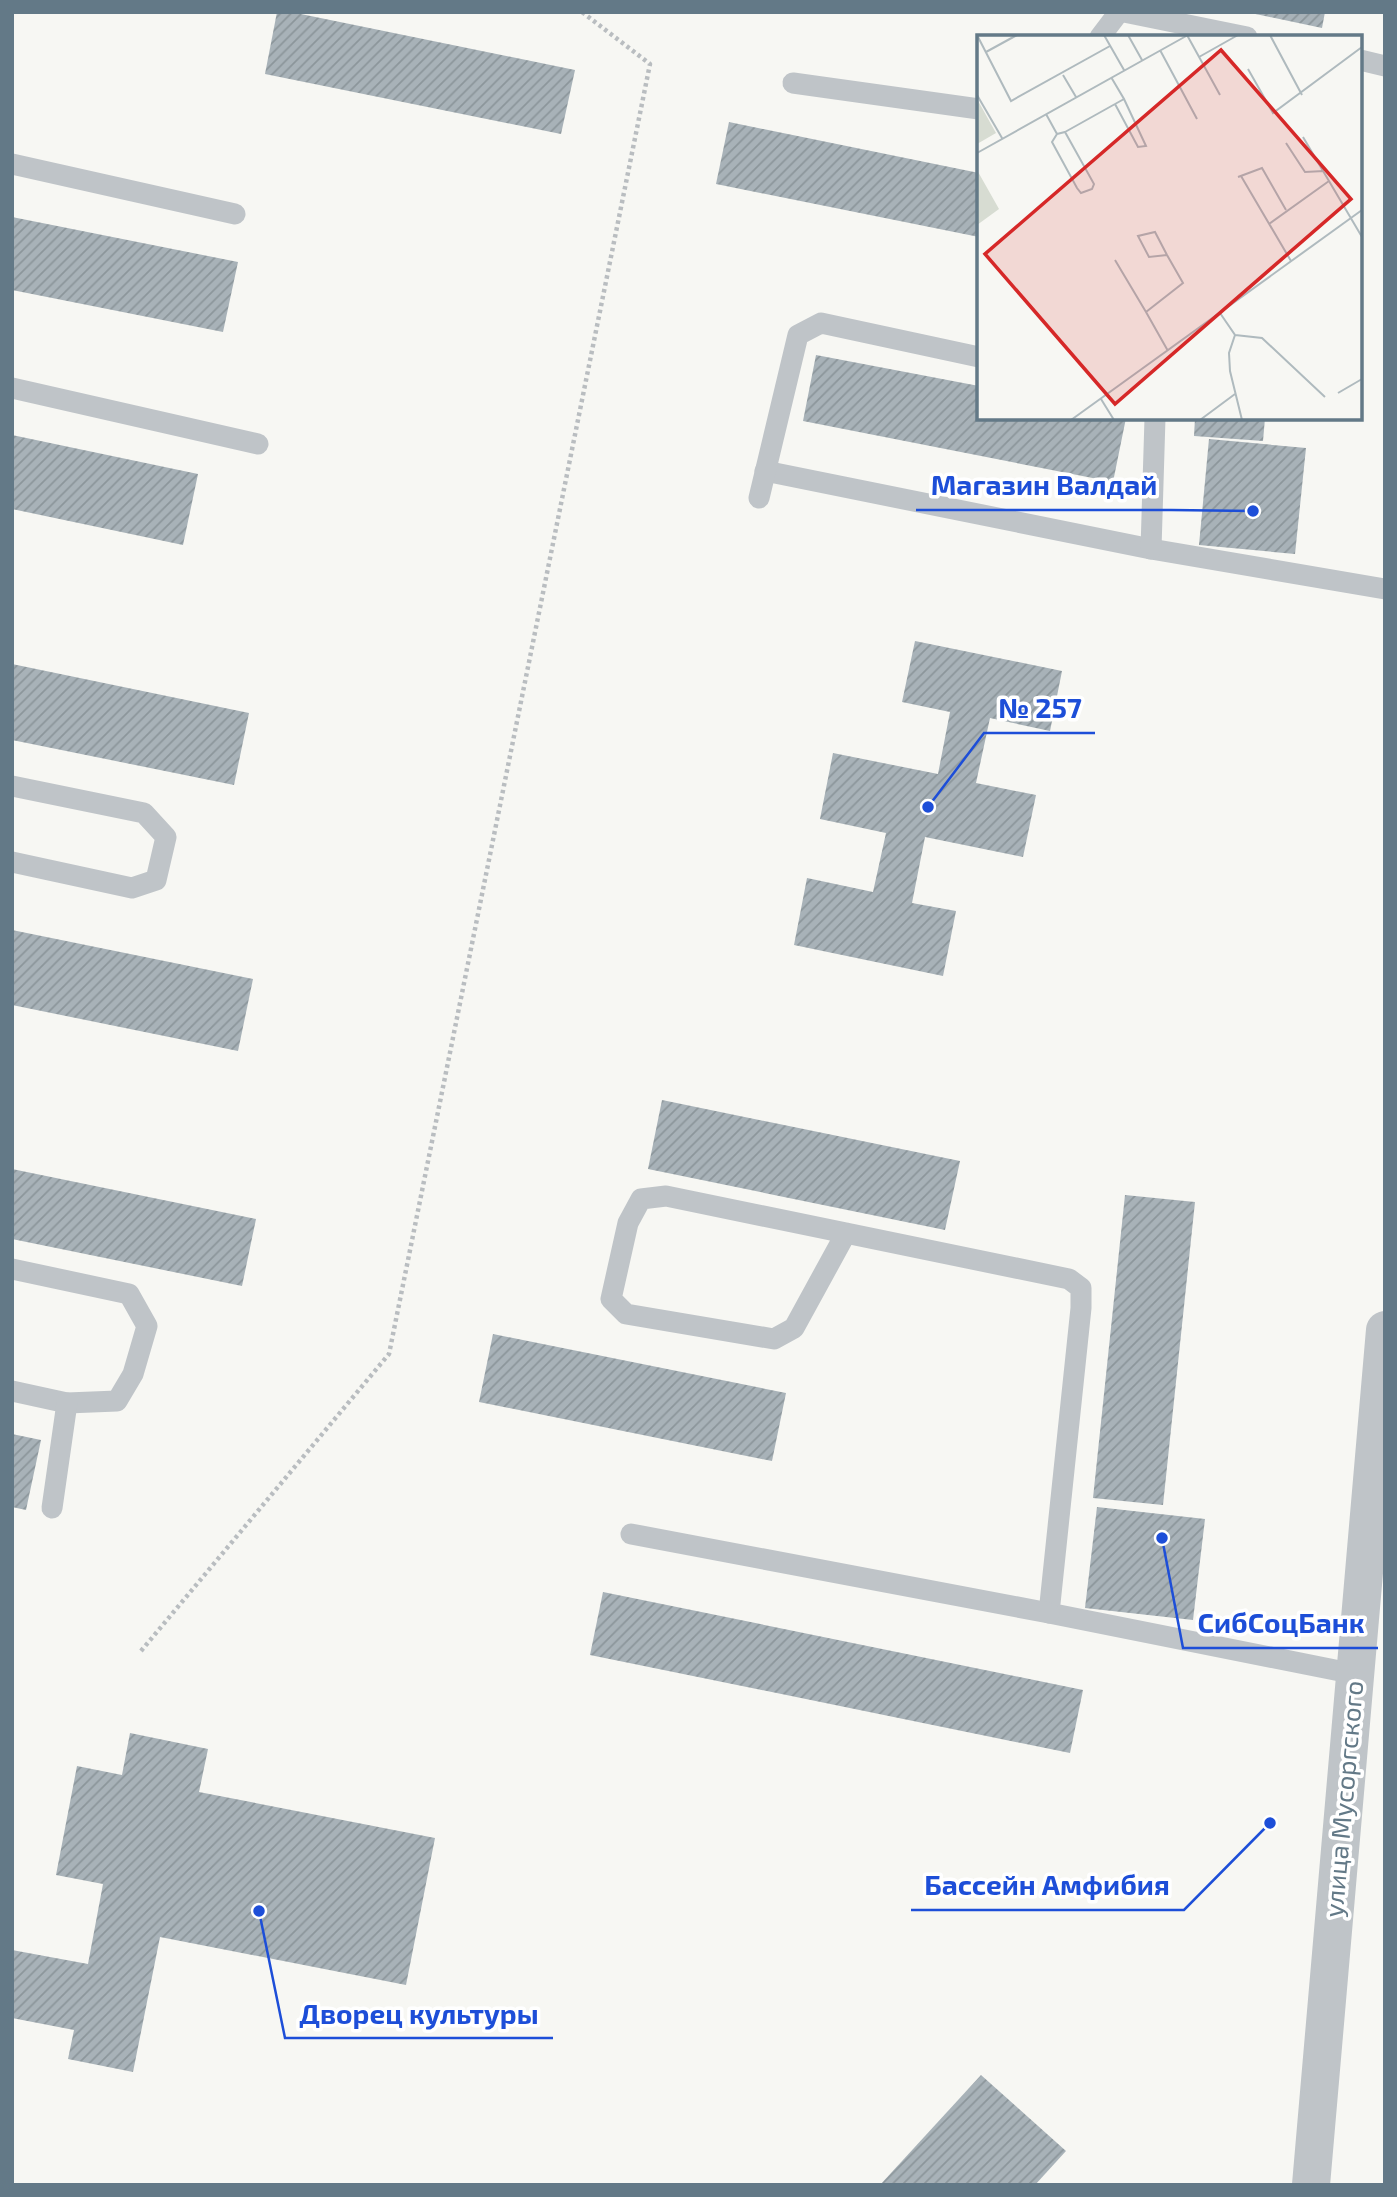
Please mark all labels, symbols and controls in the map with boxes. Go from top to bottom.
inset map [977,35,1362,420]
callout: Магазин Валдай [916,461,1171,510]
text: Магазин Валдай [931,467,1157,501]
callout: № 257 [984,684,1095,733]
text: № 257 [998,690,1082,724]
callout: СибСоцБанк [1183,1599,1378,1648]
text: СибСоцБанк [1198,1605,1365,1639]
street label: улица Мусоргского [1317,1679,1369,1919]
callout: Бассейн Амфибия [911,1861,1184,1910]
text: Бассейн Амфибия [924,1867,1170,1901]
callout: Дворец культуры [285,1989,553,2038]
text: Дворец культуры [299,1996,539,2030]

